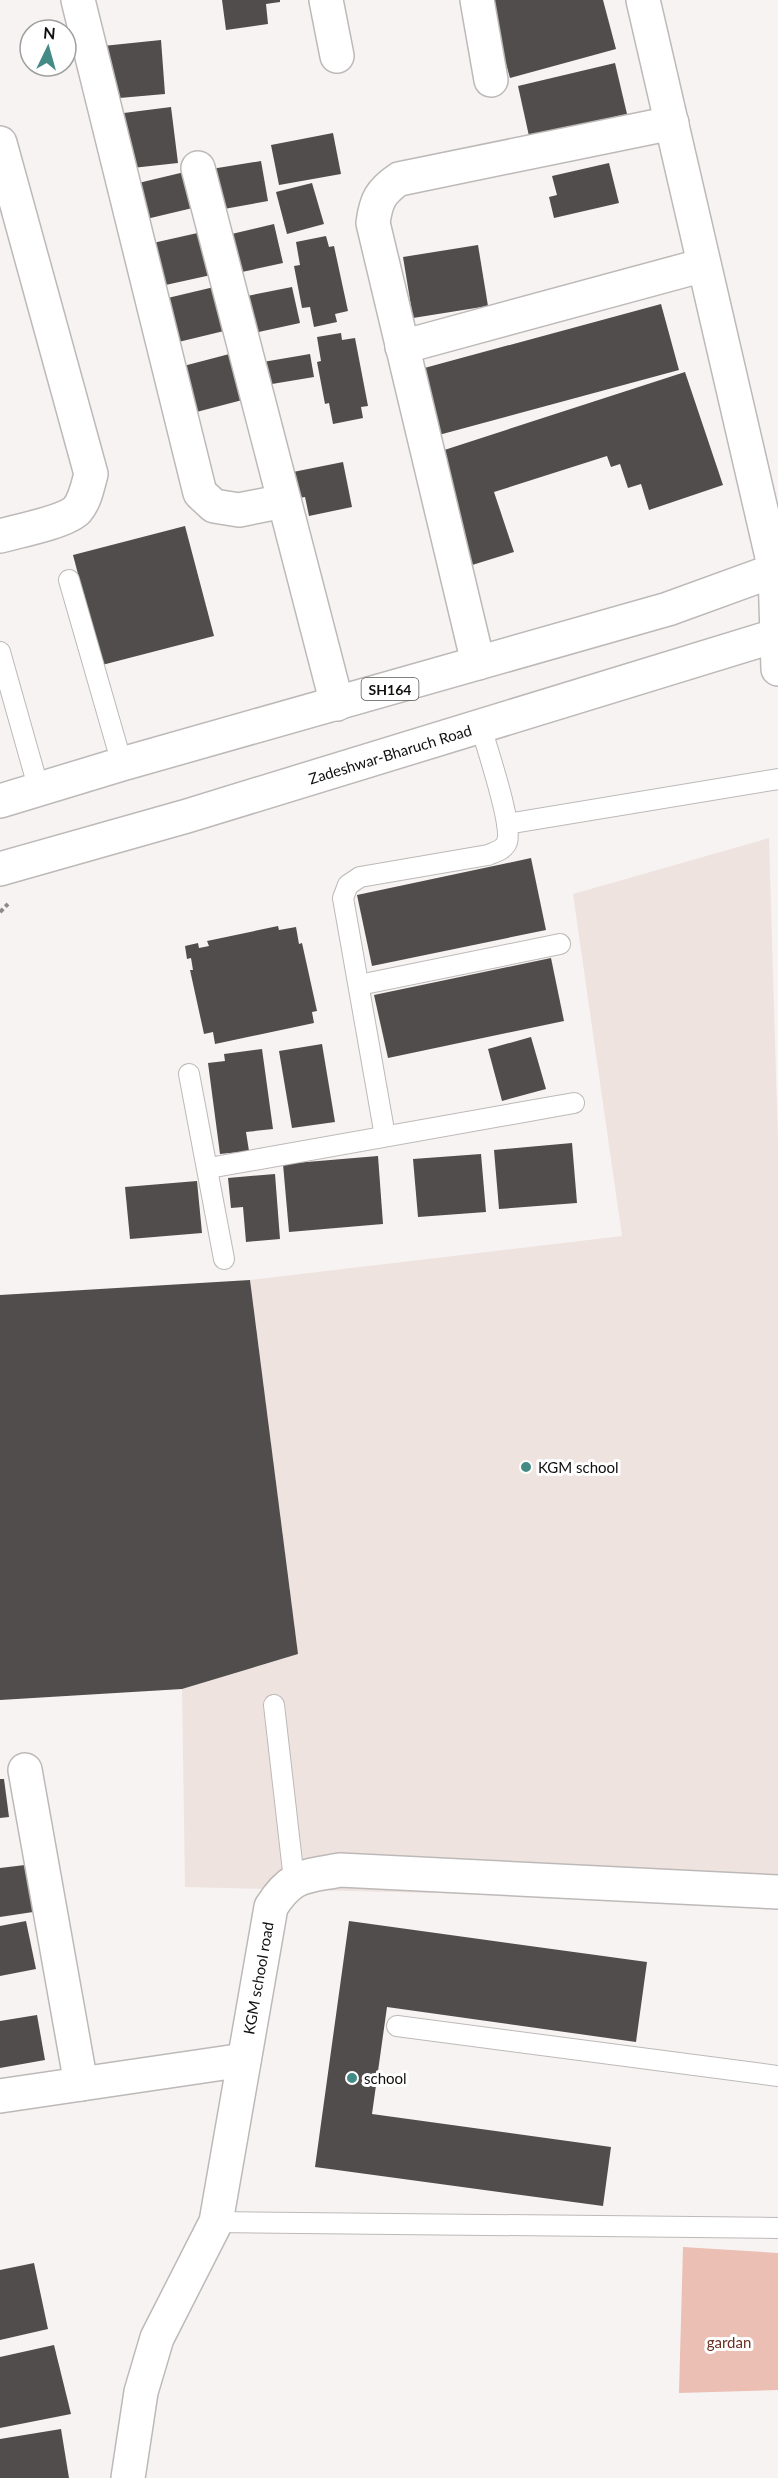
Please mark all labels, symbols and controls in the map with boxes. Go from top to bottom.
north arrow [18,18,78,78]
text: N [42,23,56,43]
road number: SH164 [362,678,418,700]
street label: Zadeshwar-Bharuch Road [306,721,474,787]
place label: KGM school [538,1458,619,1476]
marker: KGM school [519,1460,533,1474]
street label: KGM school road [239,1920,277,2036]
place label: school [364,2069,407,2087]
marker: school [345,2071,359,2085]
park label: gardan [707,2333,751,2351]

